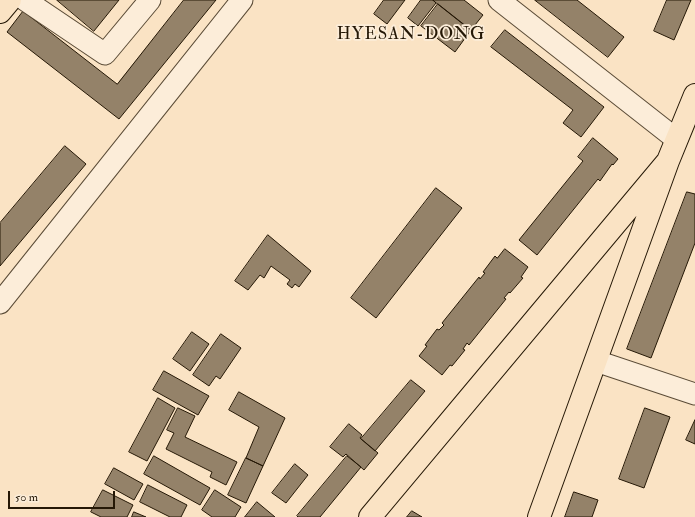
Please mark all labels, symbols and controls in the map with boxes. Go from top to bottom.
district label: HYESAN-DONG [337,25,485,45]
scale bar [10,483,117,509]
text: 50 m [15,490,38,505]

